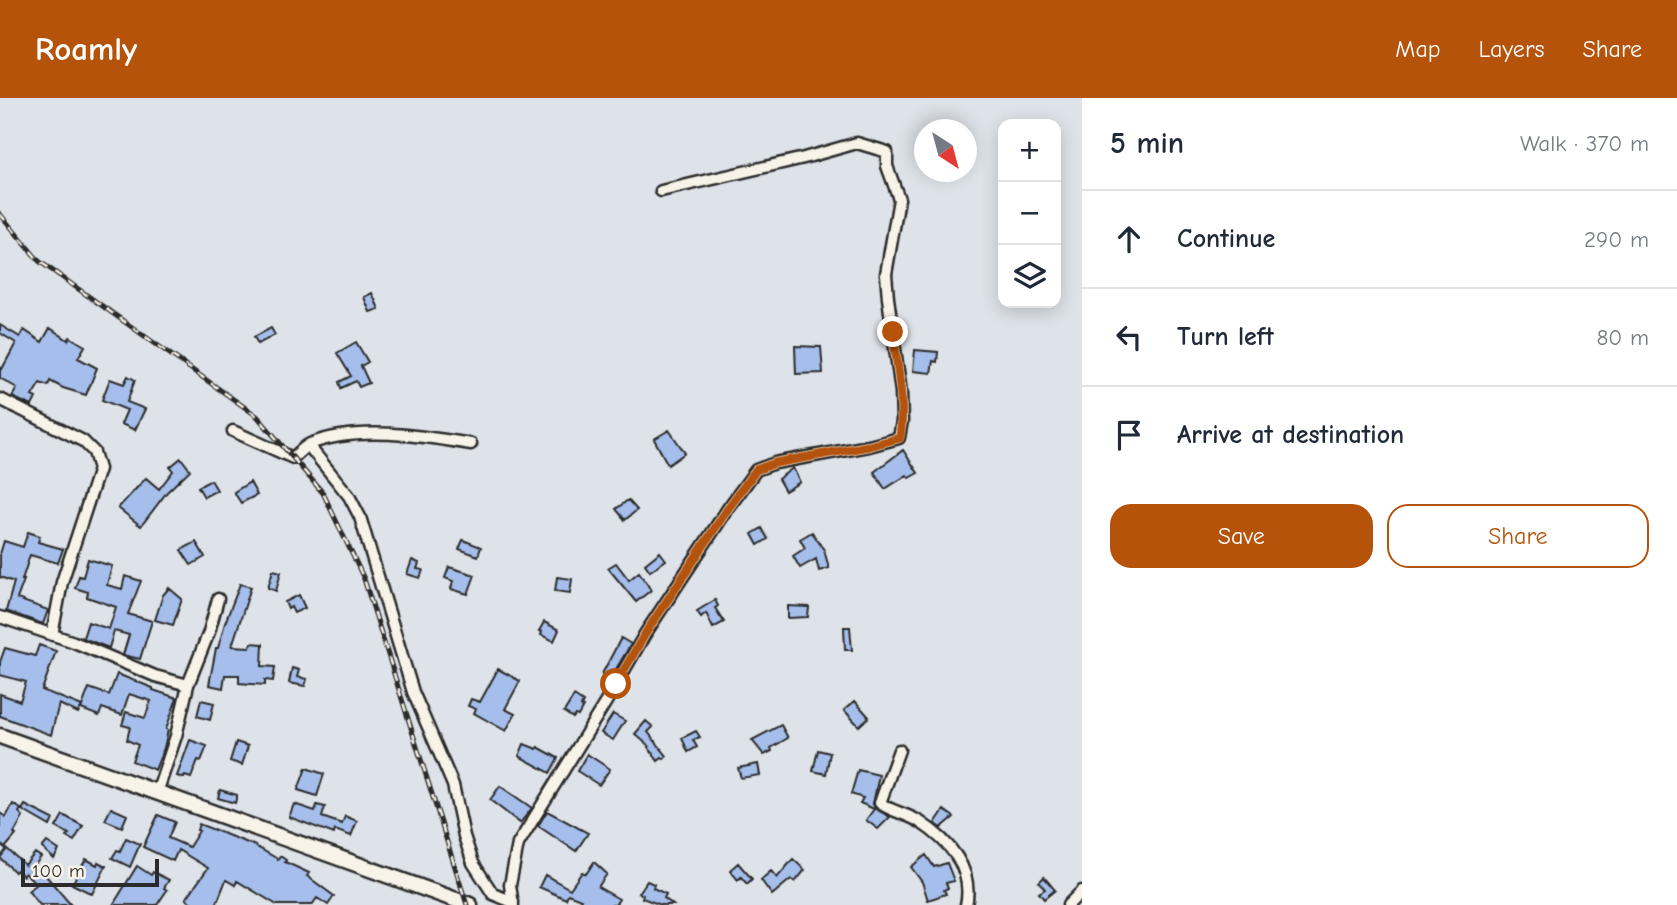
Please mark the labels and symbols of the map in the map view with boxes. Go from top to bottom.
north arrow [914,119,977,182]
route end [877,316,908,347]
route start [600,668,631,699]
scale bar [21,856,159,888]

